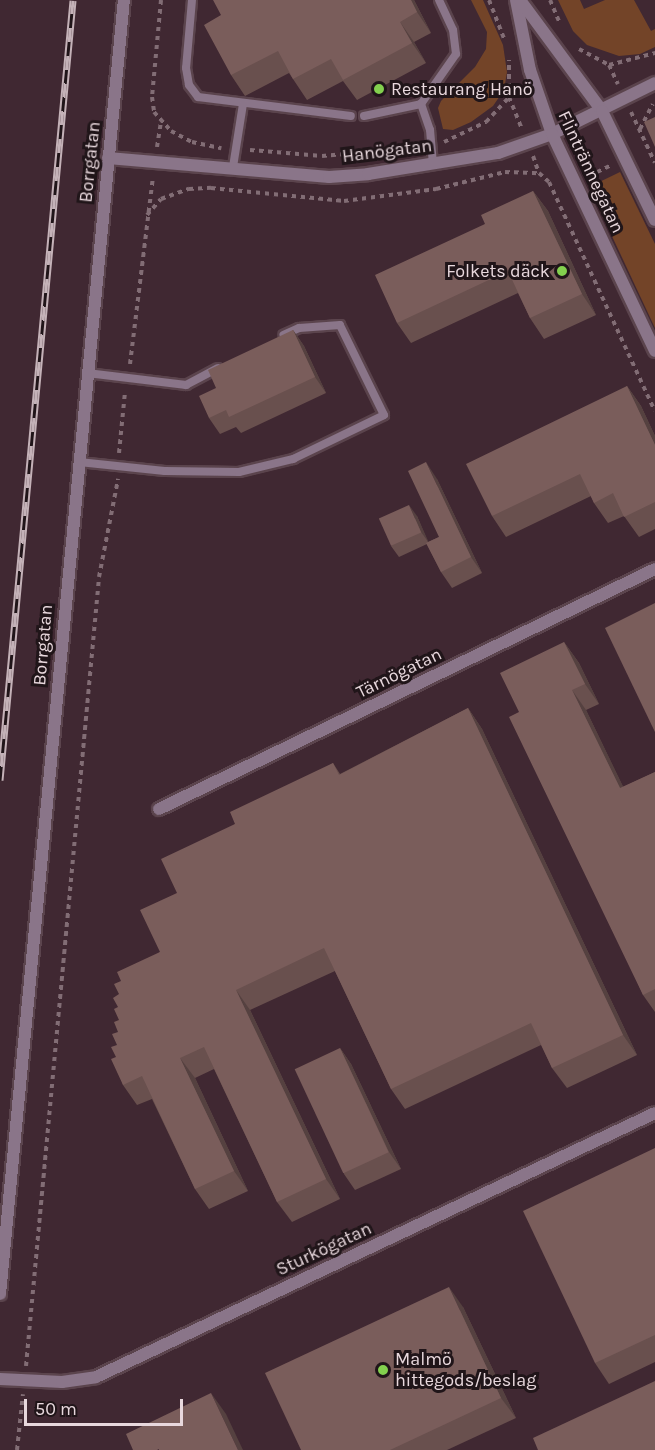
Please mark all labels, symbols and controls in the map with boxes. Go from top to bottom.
place label: Restaurang Hanö [391,78,533,100]
marker: Restaurang Hanö [372,82,386,96]
street label: Flintrännegatan [553,107,629,237]
street label: Borrgatan [75,120,105,204]
street label: Hanögatan [341,135,433,167]
place label: Folkets däck [446,260,550,282]
marker: Folkets däck [555,264,569,278]
street label: Borrgatan [29,604,57,686]
street label: Tärnögatan [353,643,445,703]
street label: Sturkögatan [273,1218,375,1280]
place label: Malmö hittegods/beslag [395,1349,536,1392]
marker: Malmö hittegods/beslag [376,1363,390,1377]
scale bar [27,1387,186,1425]
text: 50 m [35,1398,77,1420]

